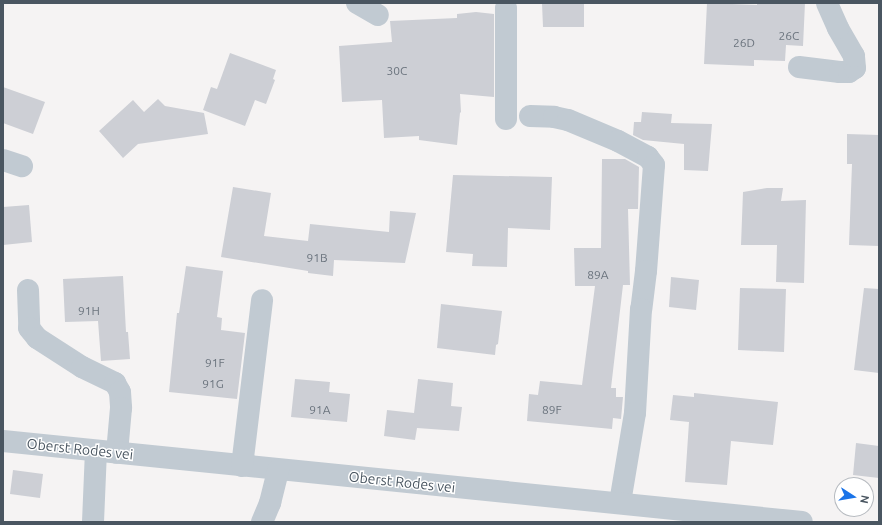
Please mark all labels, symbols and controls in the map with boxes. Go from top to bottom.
house number: 26C [779,29,799,43]
house number: 26D [733,36,755,50]
house number: 30C [387,64,407,78]
house number: 91B [306,251,328,265]
house number: 89A [587,268,609,282]
house number: 91H [78,304,100,318]
house number: 91F [205,356,225,370]
house number: 91G [202,377,224,391]
house number: 91A [309,403,331,417]
house number: 89F [542,403,562,417]
street label: Oberst Rodes vei [26,435,134,463]
street label: Oberst Rodes vei [348,468,456,496]
north arrow [834,477,874,517]
text: N [858,494,871,505]

